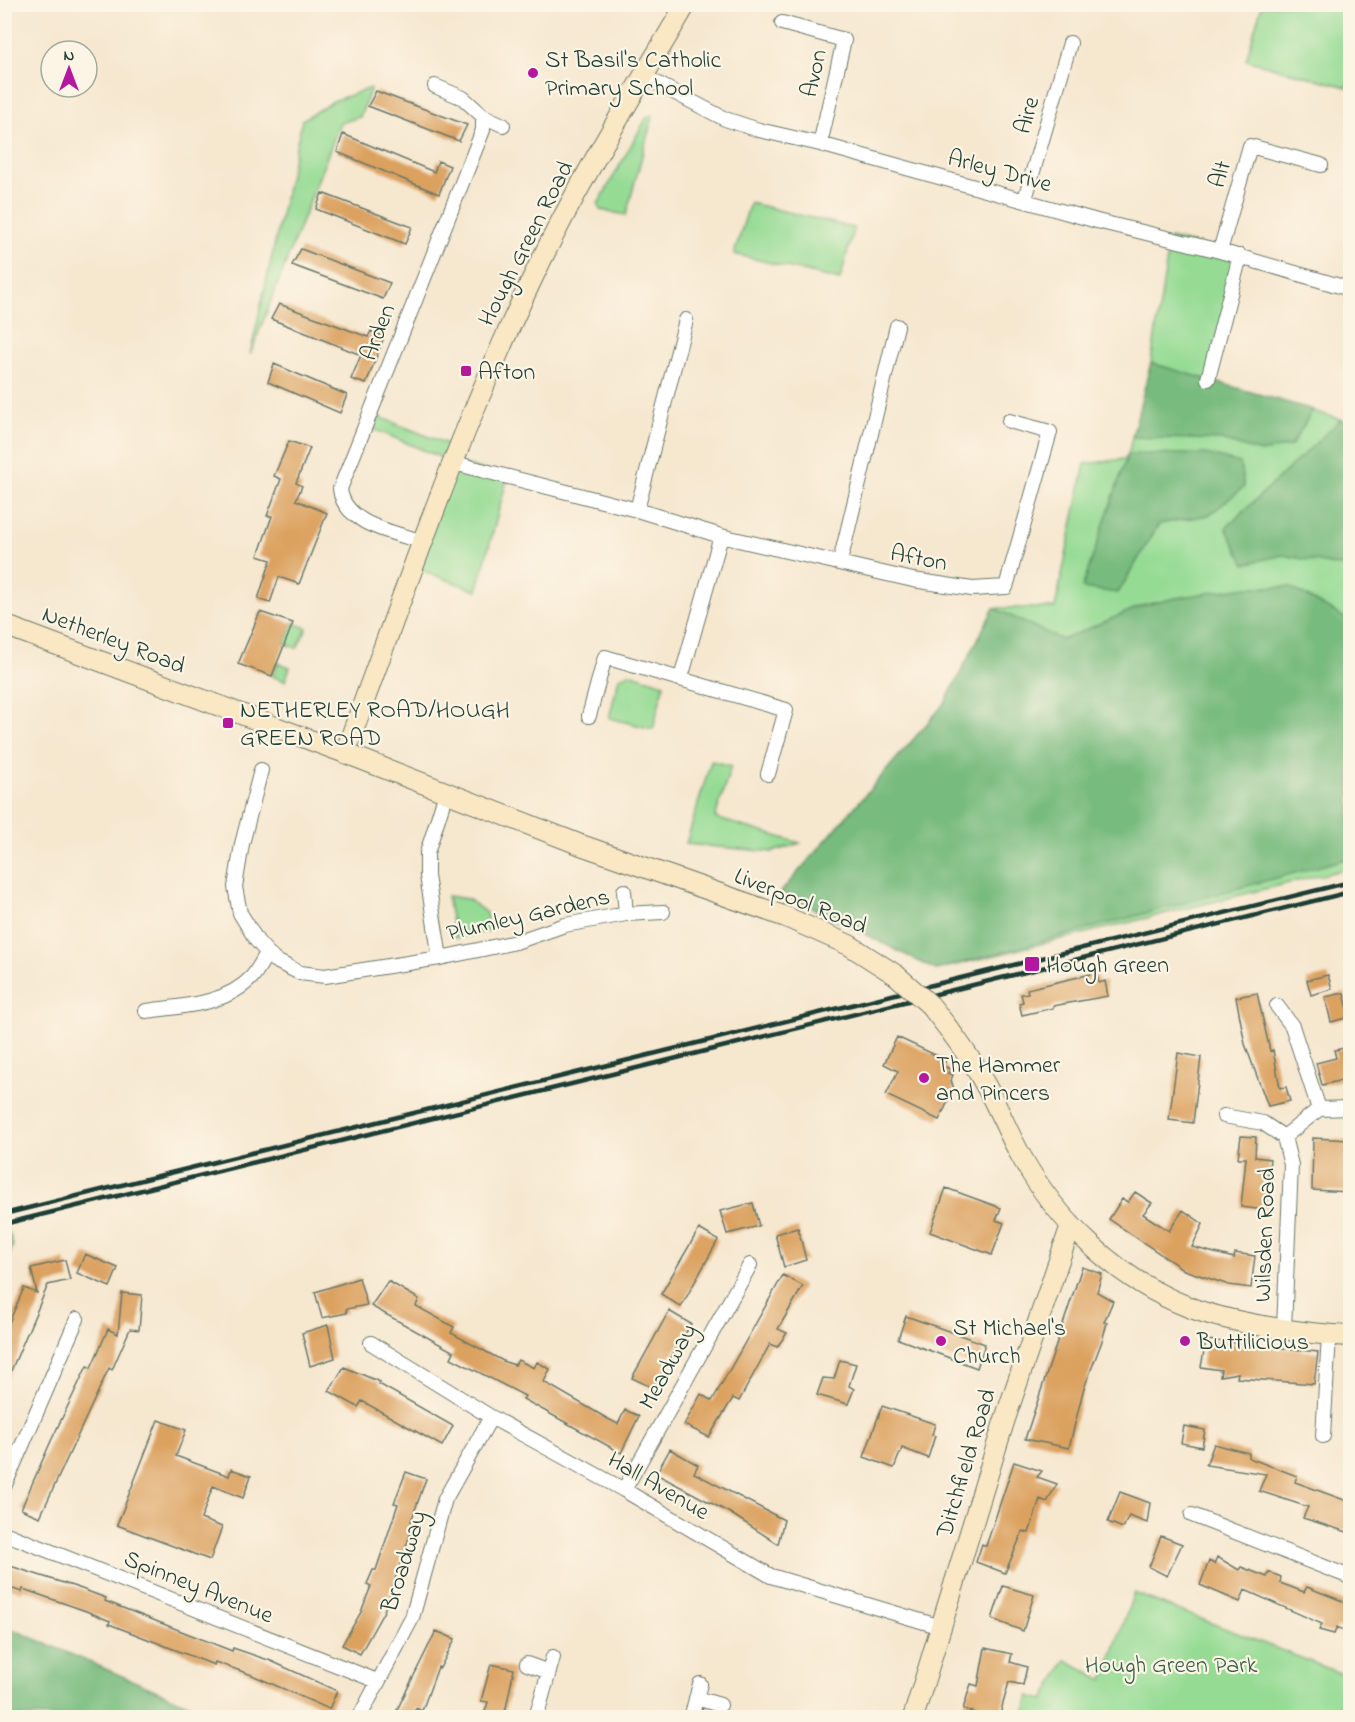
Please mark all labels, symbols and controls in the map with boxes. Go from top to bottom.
north arrow [39,39,99,99]
text: N [64,44,75,68]
place label: St Basil's Catholic Primary School [545,44,722,108]
street label: Avon [793,46,838,101]
marker: St Basil's Catholic Primary School [526,66,540,80]
street label: Aire [1006,93,1050,138]
street label: Arley Drive [943,142,1056,204]
street label: Hough Green Road [470,155,584,333]
street label: Alt [1201,157,1242,192]
street label: Arden [353,299,406,366]
place label: Afton [478,356,535,391]
marker: Afton [459,364,473,378]
street label: Afton [887,537,950,582]
street label: Netherley Road [36,598,190,686]
place label: NETHERLEY ROAD/HOUGH GREEN ROAD [240,694,510,757]
marker: NETHERLEY ROAD/HOUGH GREEN ROAD [221,716,235,730]
street label: Liverpool Road [728,860,872,945]
street label: Plumley Gardens [443,881,614,953]
place label: Hough Green [1046,949,1169,984]
marker: Hough Green [1023,955,1041,973]
place label: The Hammer and Pincers [936,1049,1061,1112]
marker: The Hammer and Pincers [917,1071,931,1085]
street label: Wilsden Road [1247,1167,1286,1303]
place label: St Michael's Church [953,1312,1066,1375]
street label: Meadway [631,1318,708,1417]
place label: Buttilicious [1196,1326,1309,1361]
marker: St Michael's Church [934,1334,948,1348]
marker: Buttilicious [1178,1334,1192,1348]
street label: Ditchfield Road [928,1384,1007,1543]
street label: Hall Avenue [600,1444,716,1531]
street label: Broadway [373,1507,438,1618]
street label: Spinney Avenue [118,1542,278,1635]
park label: Hough Green Park [1085,1649,1258,1684]

